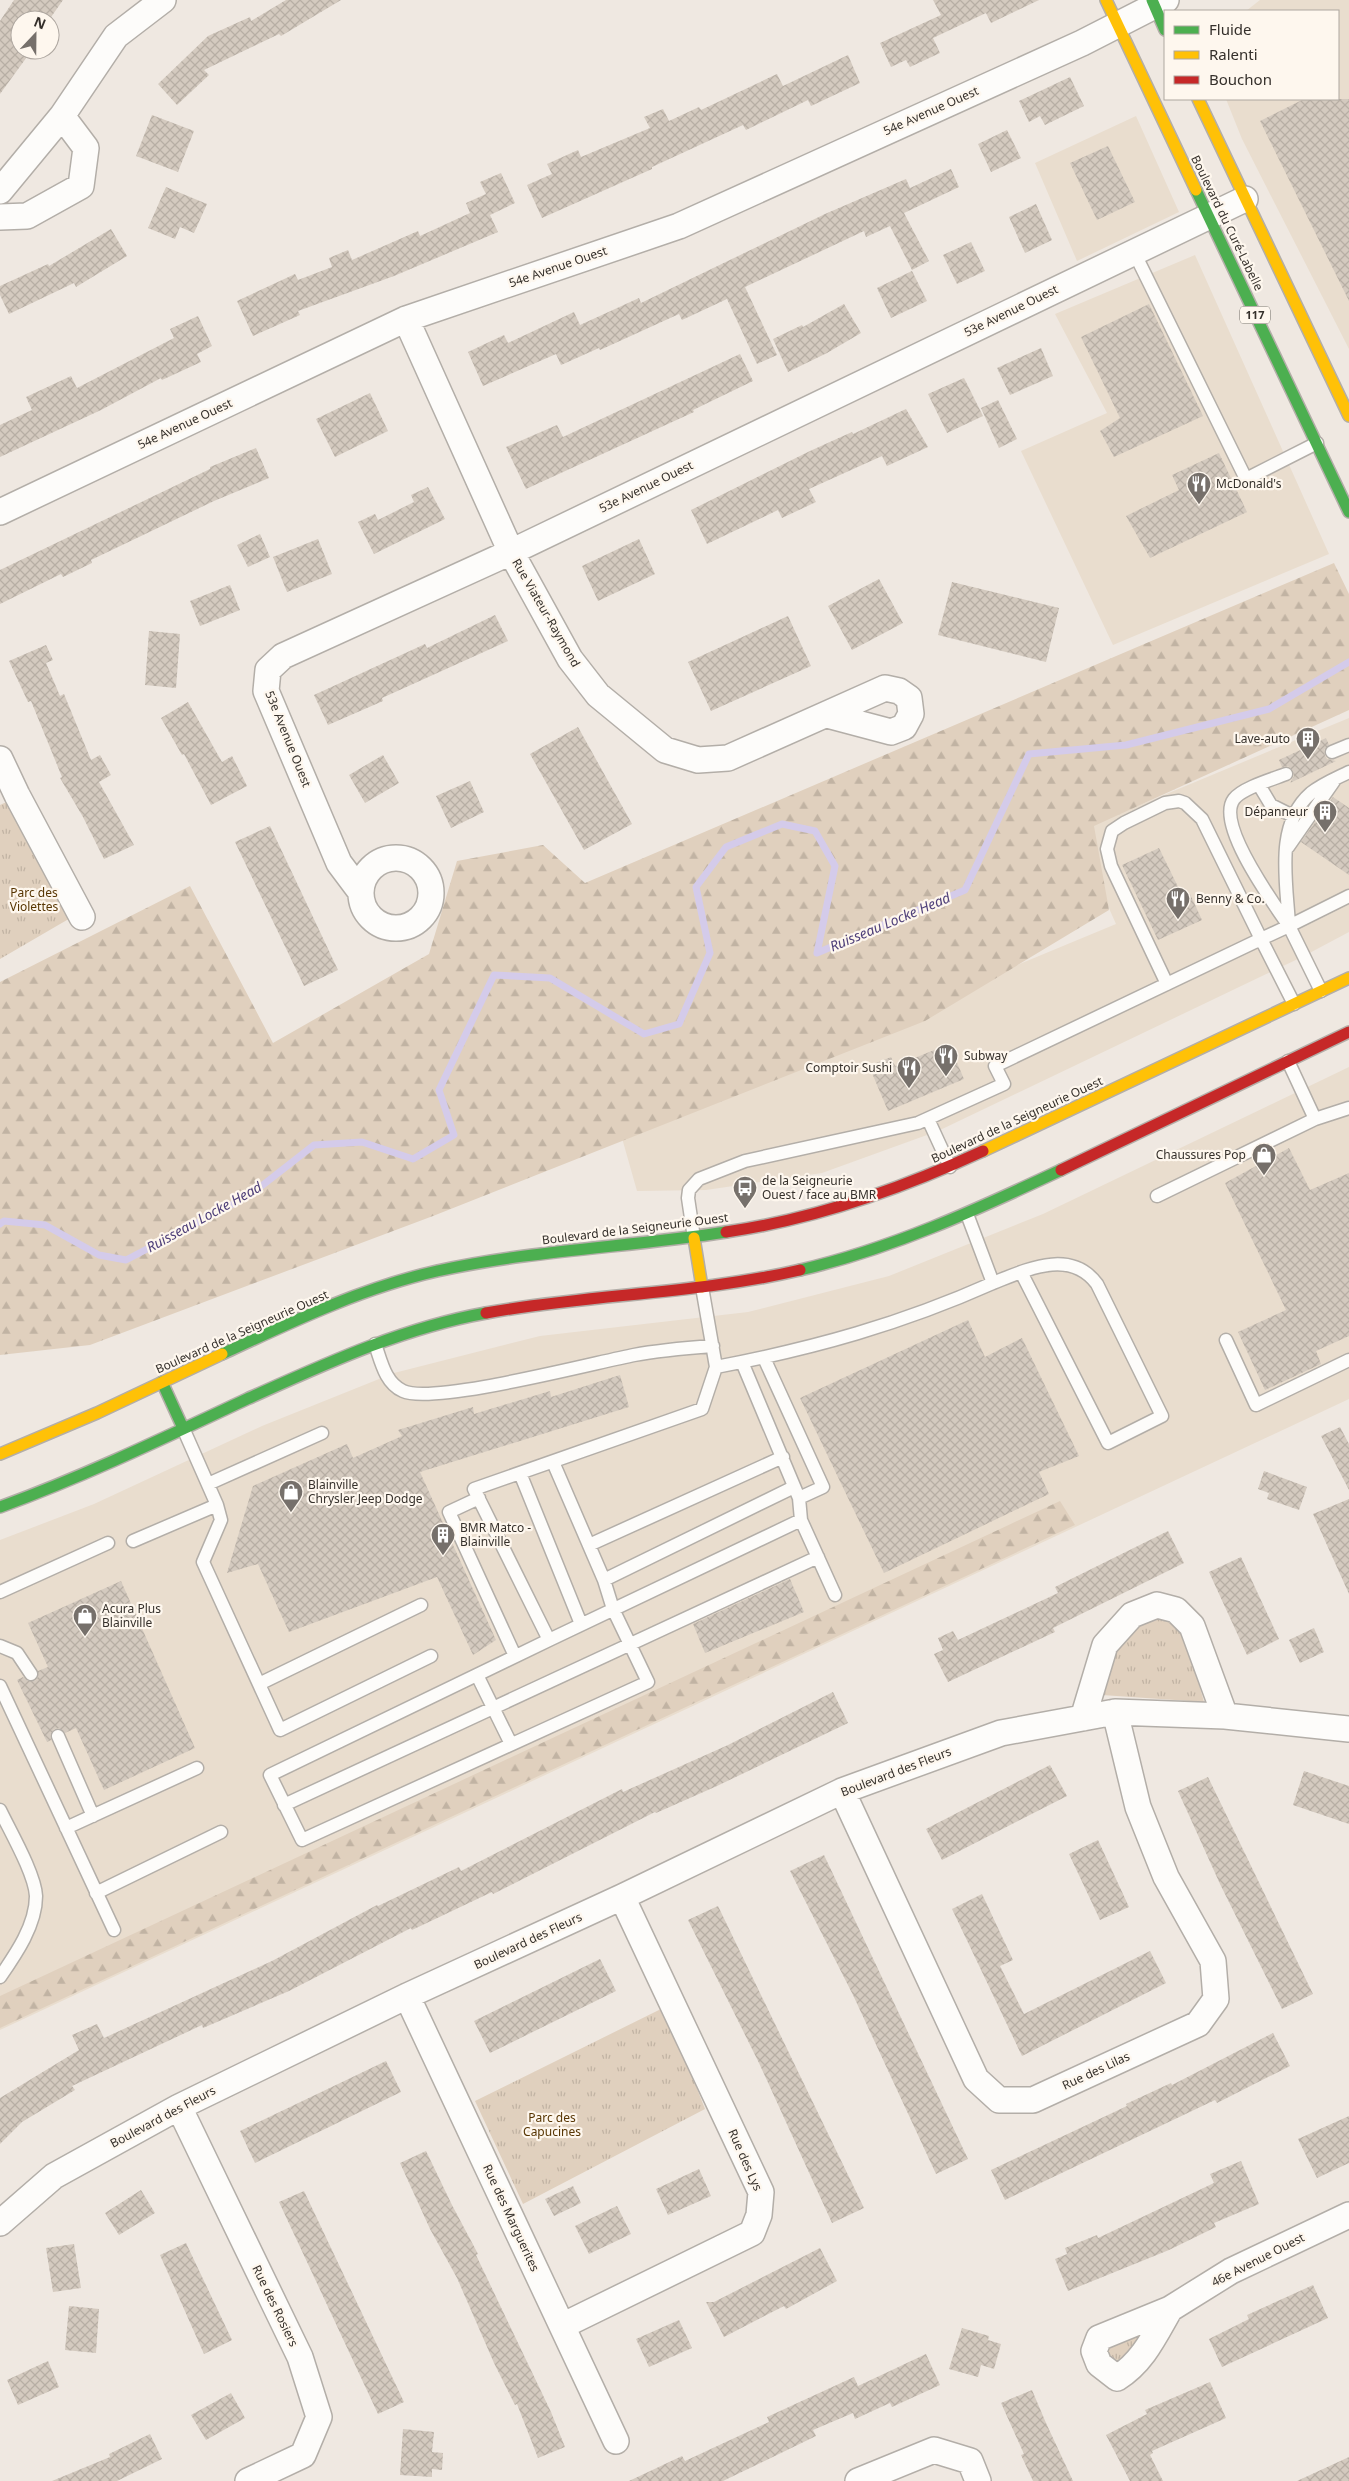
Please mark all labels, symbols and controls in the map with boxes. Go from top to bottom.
north arrow [10,10,60,60]
legend [1164,10,1339,100]
text: N [31,12,49,33]
text: Fluide [1209,19,1251,39]
text: Ralenti [1209,44,1258,64]
text: Bouchon [1209,69,1272,89]
street label: 54e Avenue Ouest [881,82,982,139]
street label: Boulevard du Curé-Labelle [1187,152,1268,293]
street label: 54e Avenue Ouest [507,242,610,291]
street label: 53e Avenue Ouest [961,280,1061,341]
road number: 117 [1240,306,1270,324]
street label: 54e Avenue Ouest [135,394,235,453]
street label: 53e Avenue Ouest [596,456,696,517]
restaurant icon: McDonald's [1186,471,1212,505]
place label: McDonald's [1216,475,1282,492]
street label: Rue Viateur-Raymond [508,555,584,670]
street label: 53e Avenue Ouest [261,688,316,790]
building icon: Lave-auto [1295,726,1321,760]
place label: Lave-auto [1235,730,1290,747]
building icon: Dépanneur [1312,799,1338,833]
place label: Dépanneur [1244,803,1308,820]
park label: Parc des Violettes [10,884,59,915]
restaurant icon: Benny & Co. [1165,886,1191,920]
water label: Ruisseau Locke Head [827,887,954,956]
place label: Benny & Co. [1196,890,1265,907]
restaurant icon: Subway [933,1043,959,1077]
place label: Subway [964,1047,1008,1064]
restaurant icon: Comptoir Sushi [896,1055,922,1089]
place label: Comptoir Sushi [806,1059,892,1076]
street label: Boulevard de la Seigneurie Ouest [928,1072,1106,1167]
shop icon: Chaussures Pop [1251,1142,1277,1176]
place label: Chaussures Pop [1156,1146,1246,1163]
place label: de la Seigneurie Ouest / face au BMR [762,1172,877,1203]
bus stop icon: de la Seigneurie Ouest / face au BMR [732,1175,758,1209]
water label: Ruisseau Locke Head [143,1176,266,1256]
street label: Boulevard de la Seigneurie Ouest [541,1209,730,1248]
street label: Boulevard de la Seigneurie Ouest [153,1285,331,1377]
place label: Blainville Chrysler Jeep Dodge [308,1476,423,1507]
shop icon: Blainville Chrysler Jeep Dodge [278,1479,304,1513]
place label: BMR Matco - Blainville [460,1519,531,1550]
building icon: BMR Matco - Blainville [430,1522,456,1556]
place label: Acura Plus Blainville [102,1600,161,1631]
shop icon: Acura Plus Blainville [72,1603,98,1637]
street label: Boulevard des Fleurs [838,1742,954,1801]
street label: Boulevard des Fleurs [471,1908,585,1973]
street label: Rue des Lilas [1059,2047,1133,2094]
street label: Boulevard des Fleurs [107,2081,219,2152]
park label: Parc des Capucines [523,2109,581,2140]
street label: Rue des Lys [724,2126,767,2194]
street label: Rue des Marguerites [479,2161,544,2274]
street label: 46e Avenue Ouest [1208,2228,1308,2290]
street label: Rue des Rosiers [248,2262,303,2350]

